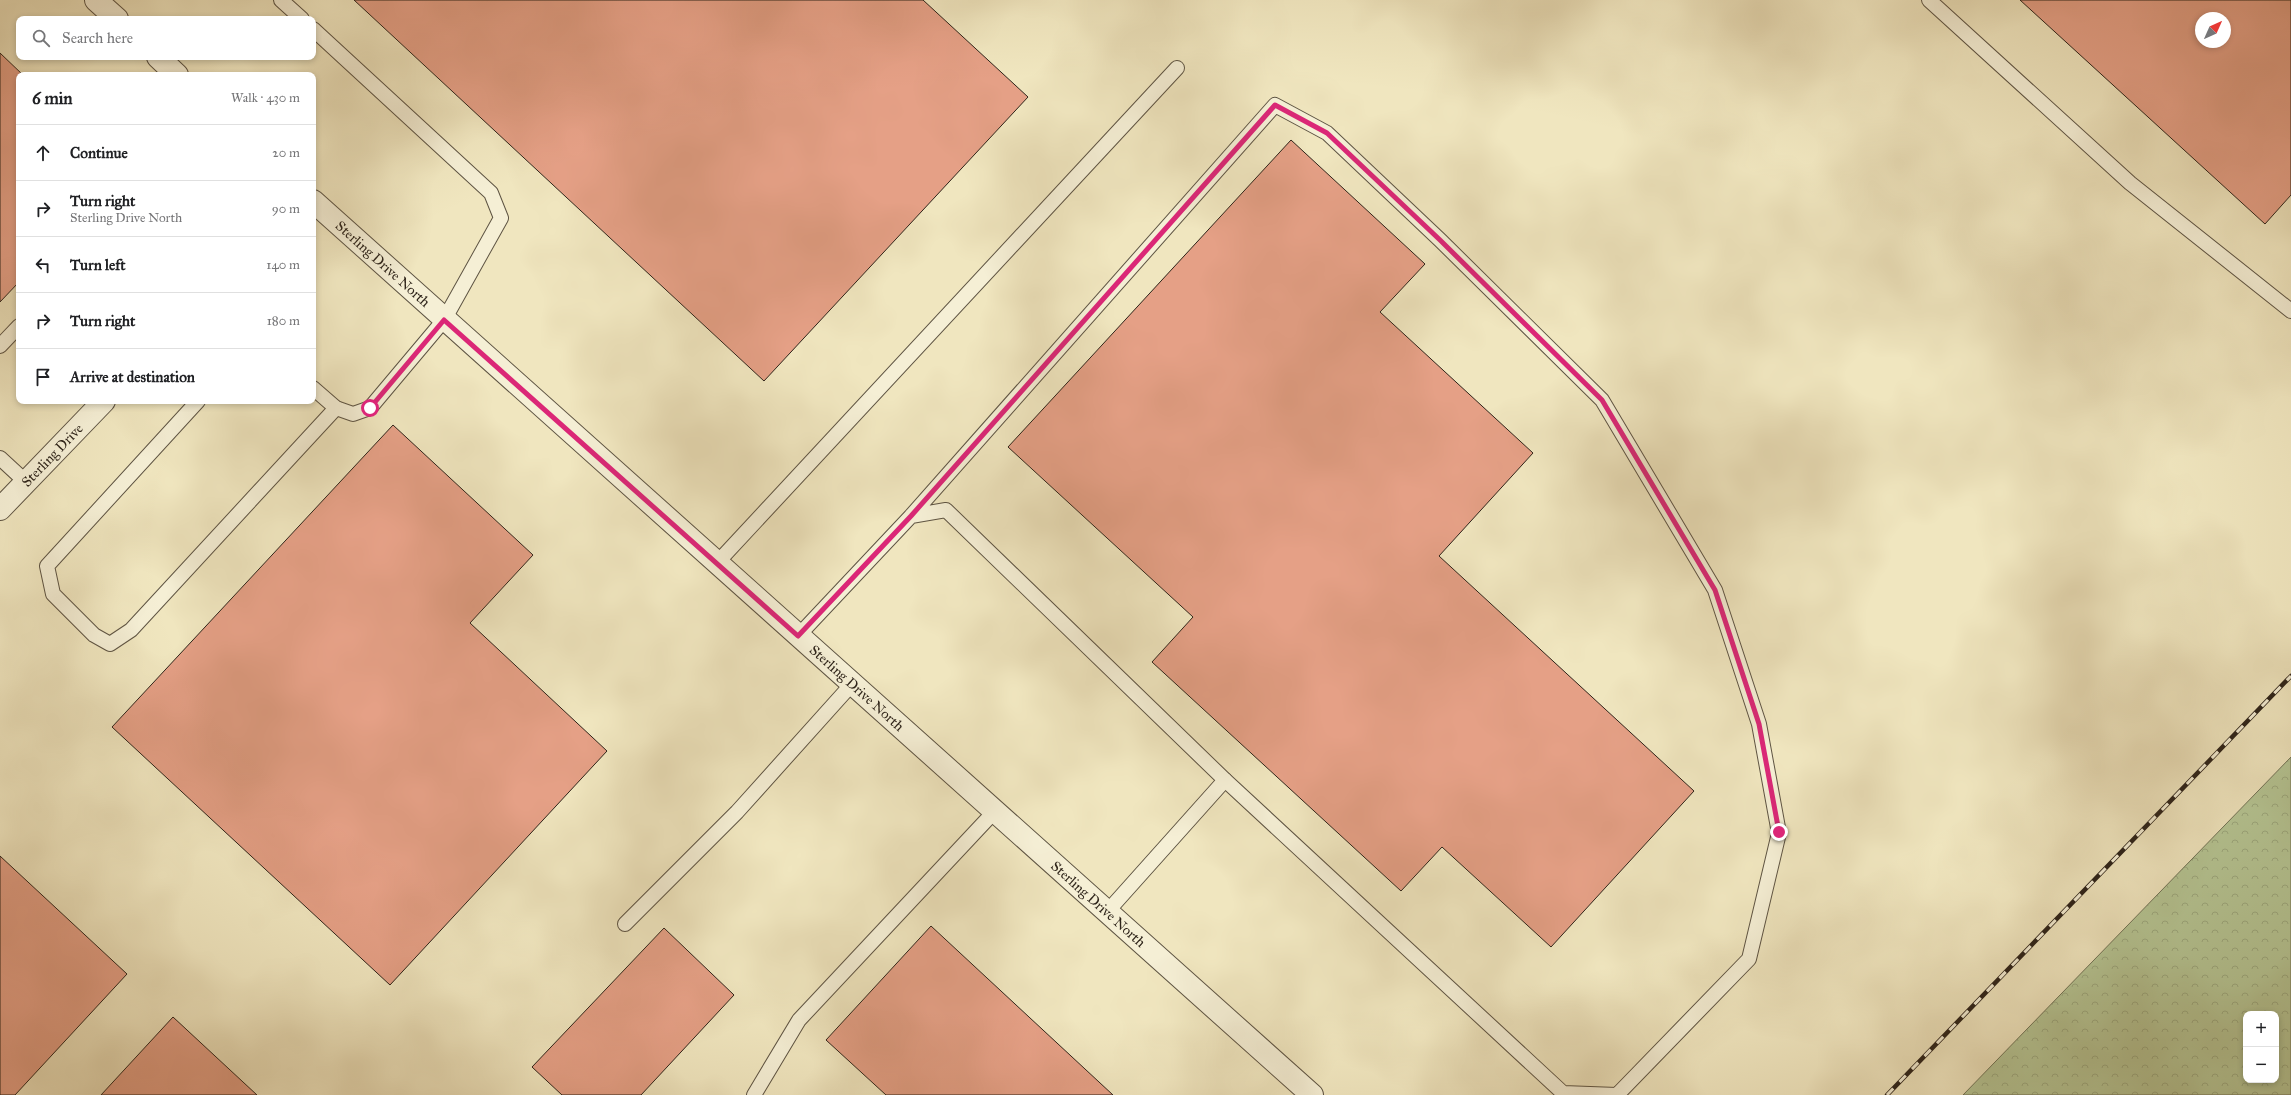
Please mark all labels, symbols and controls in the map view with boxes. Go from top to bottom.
north arrow [2195,12,2231,48]
search box [16,16,316,60]
icon: search [30,27,52,49]
text: Search here [62,29,133,47]
text: 6 min [32,88,73,109]
text: Walk · 430 m [231,90,300,106]
icon: ahead [32,142,54,164]
text: Continue [70,144,128,162]
text: 20 m [272,145,300,161]
text: Turn right [70,192,135,210]
icon: right [32,198,54,220]
text: 90 m [272,201,300,217]
text: Sterling Drive North [70,210,182,226]
street label: Sterling Drive North [332,217,434,311]
icon: left [32,254,54,276]
text: Turn left [70,256,126,274]
text: 140 m [266,257,300,273]
icon: right [32,310,54,332]
text: Turn right [70,312,135,330]
text: 180 m [267,313,300,329]
icon: arrive [32,366,54,388]
text: Arrive at destination [70,368,195,386]
route start [361,399,379,417]
street label: Sterling Drive [18,420,87,490]
street label: Sterling Drive North [806,641,908,735]
route end [1770,823,1788,841]
street label: Sterling Drive North [1047,858,1149,951]
map controls [2243,1011,2279,1083]
button: + [2243,1011,2279,1047]
button: − [2243,1047,2279,1083]

